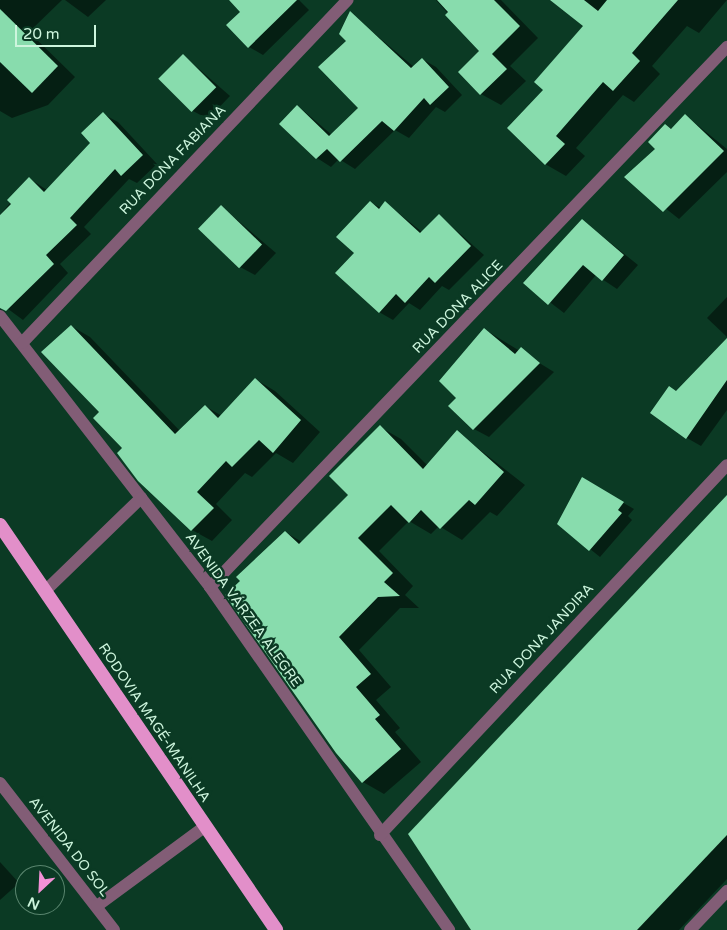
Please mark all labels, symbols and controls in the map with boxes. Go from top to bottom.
scale bar [18,15,99,47]
text: 20 m [23,25,60,43]
street label: RUA DONA FABIANA [116,102,230,218]
street label: RUA DONA ALICE [409,257,507,357]
street label: AVENIDA VÁRZEA ALEGRE [181,530,305,690]
street label: RUA DONA JANDIRA [487,580,597,698]
street label: RODOVIA MAGÉ-MANILHA [94,640,214,806]
street label: AVENIDA DO SOL [25,794,113,900]
north arrow [15,865,65,915]
text: N [25,893,43,913]

